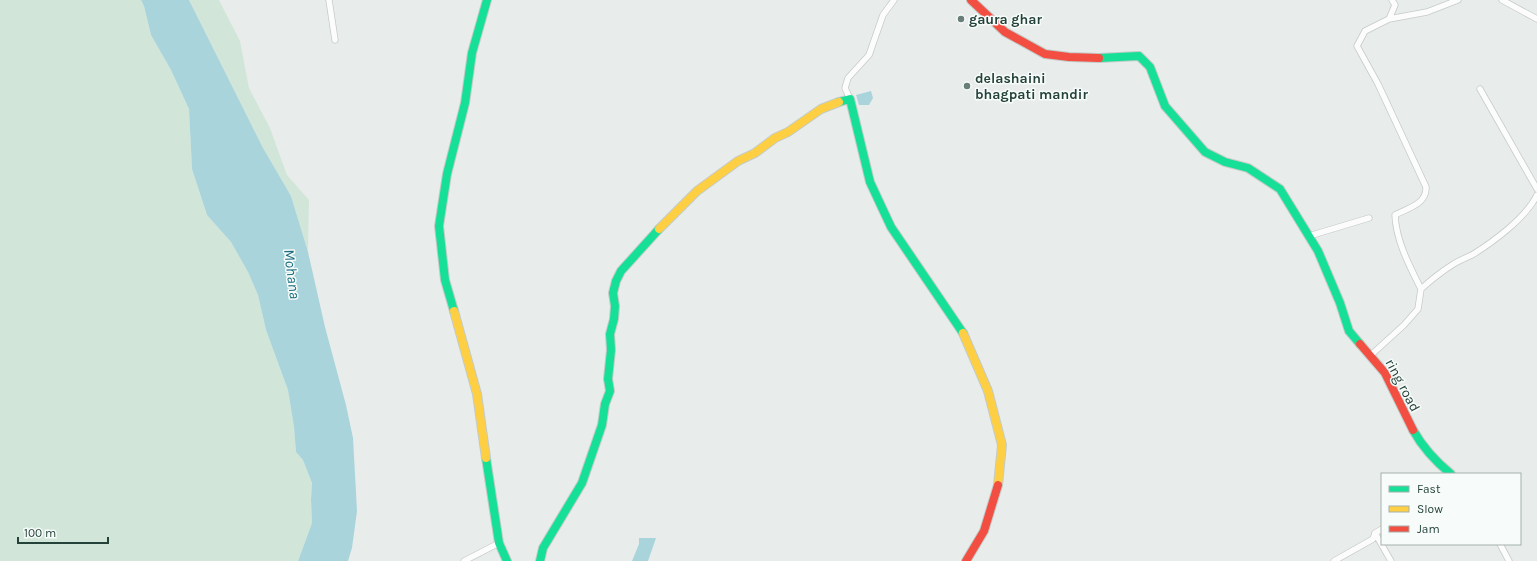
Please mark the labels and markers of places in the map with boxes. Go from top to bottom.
place label: gaura ghar [969,11,1042,28]
marker: gaura ghar [956,14,966,24]
place label: delashaini bhagpati mandir [975,70,1088,103]
marker: delashaini bhagpati mandir [962,81,972,91]

